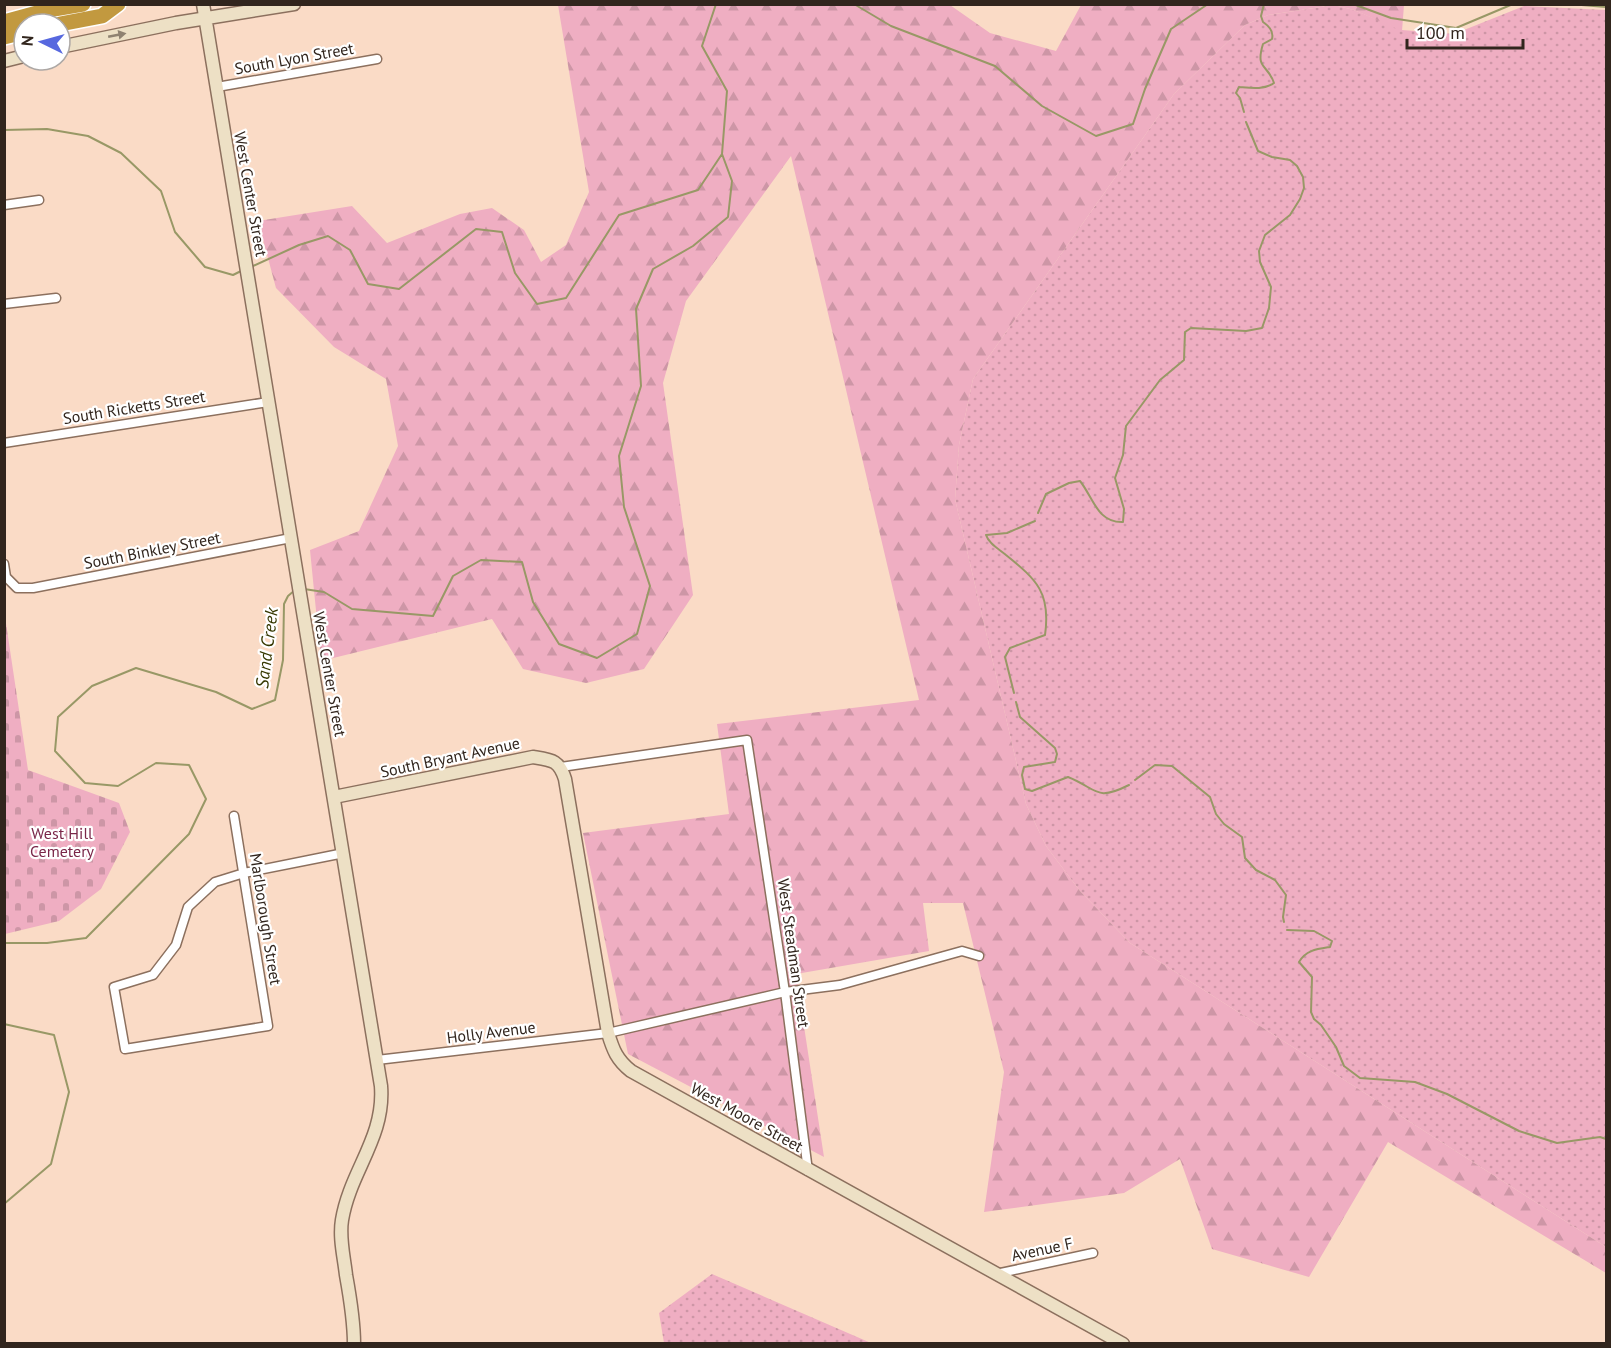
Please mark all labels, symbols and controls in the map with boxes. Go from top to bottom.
north arrow [12,12,72,72]
scale bar [1407,12,1522,50]
text: 100 m [1416,21,1465,44]
one-way arrow [108,30,127,39]
text: N [17,35,37,47]
street label: South Lyon Street [233,38,356,78]
street label: West Center Street [230,130,272,259]
street label: South Ricketts Street [62,386,207,428]
street label: South Binkley Street [82,527,223,573]
water label: Sand Creek [250,605,283,690]
street label: West Center Street [309,610,351,739]
street label: South Bryant Avenue [378,732,522,782]
park label: West Hill Cemetery [30,823,95,861]
street label: Marlborough Street [246,852,286,987]
street label: West Steadman Street [774,877,814,1029]
street label: Holly Avenue [445,1017,537,1047]
street label: West Moore Street [687,1078,807,1156]
street label: Avenue F [1009,1233,1075,1265]

